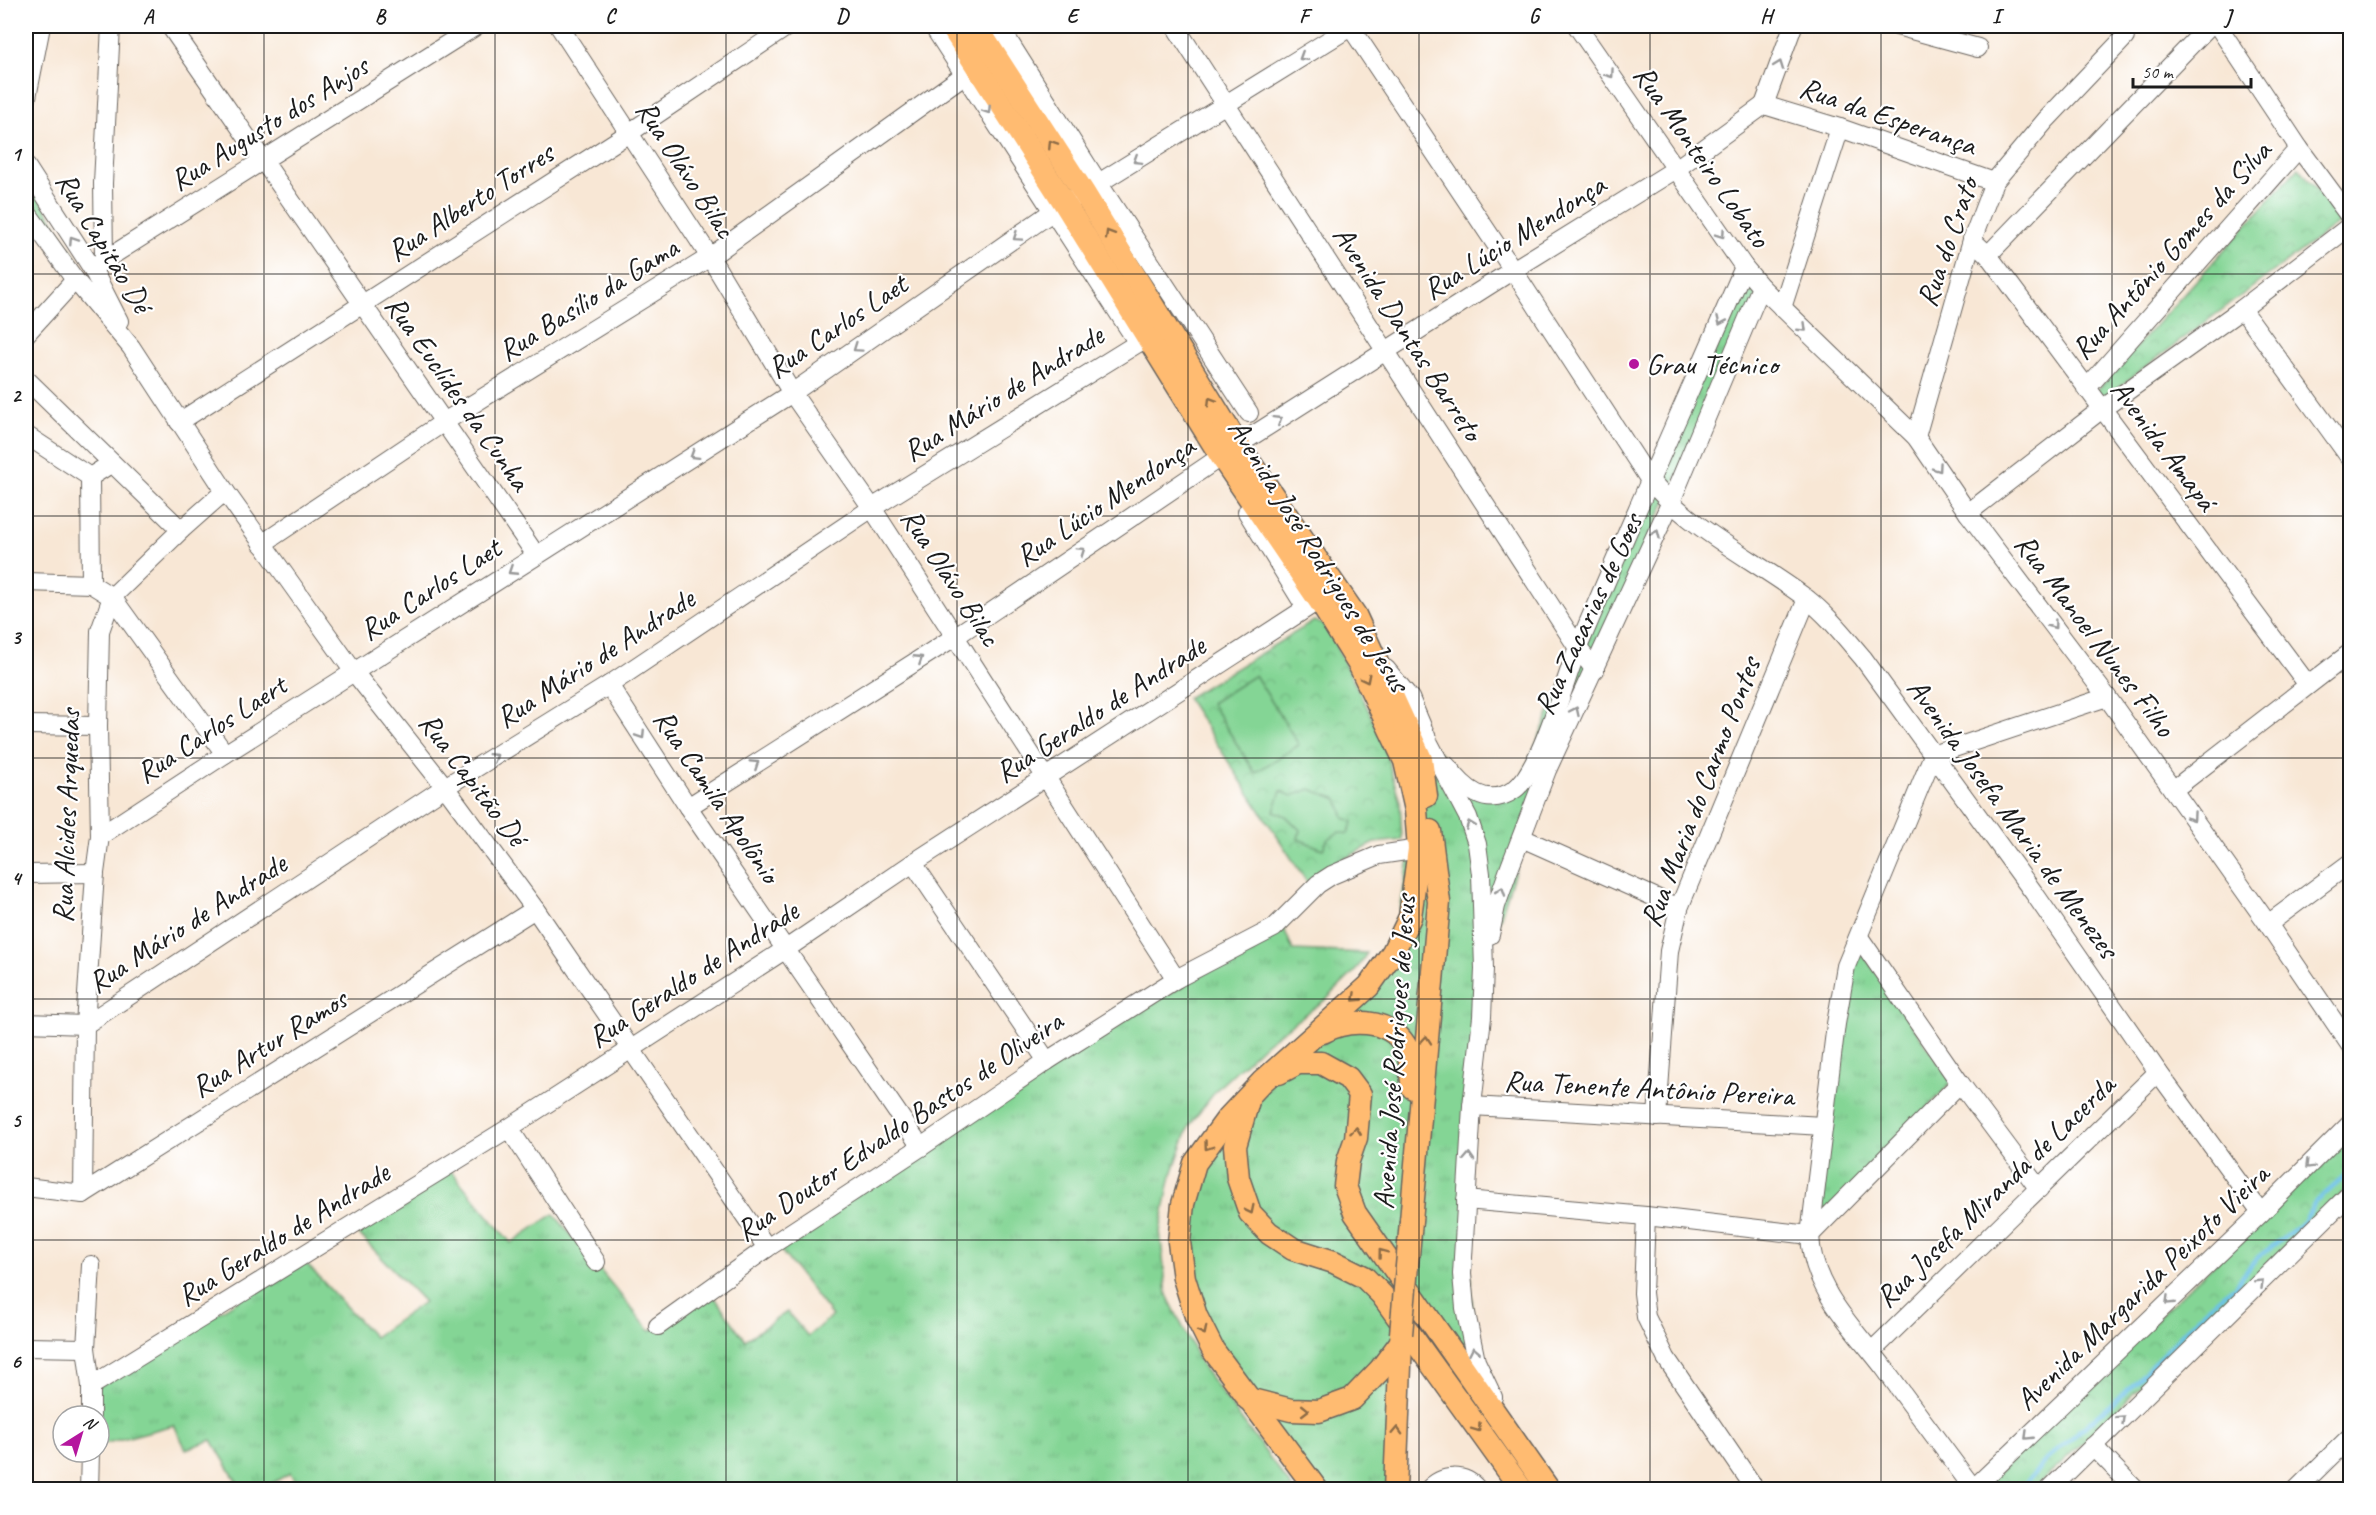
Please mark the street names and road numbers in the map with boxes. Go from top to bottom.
street label: Rua Augusto dos Anjos [163,45,378,199]
street label: Rua Monteiro Lobato [1625,57,1780,256]
street label: Rua da Esperança [1795,68,1983,165]
street label: Rua Olávo Bilac [627,93,745,246]
street label: Rua Antônio Gomes da Silva [2063,131,2281,367]
street label: Rua Alberto Torres [380,133,563,270]
street label: Rua Capitão Dé [47,165,163,323]
street label: Rua Lúcio Mendonça [1416,165,1614,308]
street label: Rua do Crato [1907,169,1988,311]
street label: Avenida Dantas Barreto [1324,219,1493,450]
street label: Rua Basílio da Gama [491,227,687,370]
street label: Rua Carlos Laet [760,264,917,387]
street label: Rua Euclídes da Cunha [377,288,540,499]
street label: Rua Mário de Andrade [896,315,1112,470]
street label: Avenida Amapá [2102,372,2227,520]
street label: Avenida José Rodrigues de Jesus [1220,412,1420,701]
street label: Rua Lúcio Mendonça [1008,426,1203,575]
street label: Rua Olávo Bilac [892,501,1010,654]
street label: Rua Zacarias de Goes [1525,505,1652,721]
street label: Rua Manoel Nunes Filho [2006,526,2185,745]
street label: Rua Carlos Laet [352,528,510,649]
street label: Rua Mário de Andrade [488,578,703,736]
street label: Rua Geraldo de Andrade [988,626,1214,791]
street label: Rua Maria do Carmo Pontes [1631,649,1770,932]
street label: Rua Carlos Laert [129,665,296,792]
street label: Avenida Josefa Maria de Menezes [1899,671,2129,967]
street label: Rua Camila Apolônio [645,702,791,893]
street label: Rua Capitão Dé [410,705,538,857]
street label: Rua Alcides Arquedas [43,706,89,924]
street label: Rua Mário de Andrade [80,843,295,1001]
street label: Rua Geraldo de Andrade [581,891,807,1056]
street label: Avenida José Rodrigues de Jesus [1364,891,1424,1210]
street label: Rua Artur Ramos [184,979,356,1106]
street label: Rua Doutor Edvaldo Bastos de Oliveira [728,1001,1071,1250]
street label: Rua Tenente Antônio Pereira [1503,1061,1797,1115]
street label: Rua Josefa Miranda de Lacerda [1867,1065,2125,1315]
street label: Rua Geraldo de Andrade [170,1152,398,1315]
street label: Avenida Margarida Peixoto Vieira [2007,1154,2279,1418]

